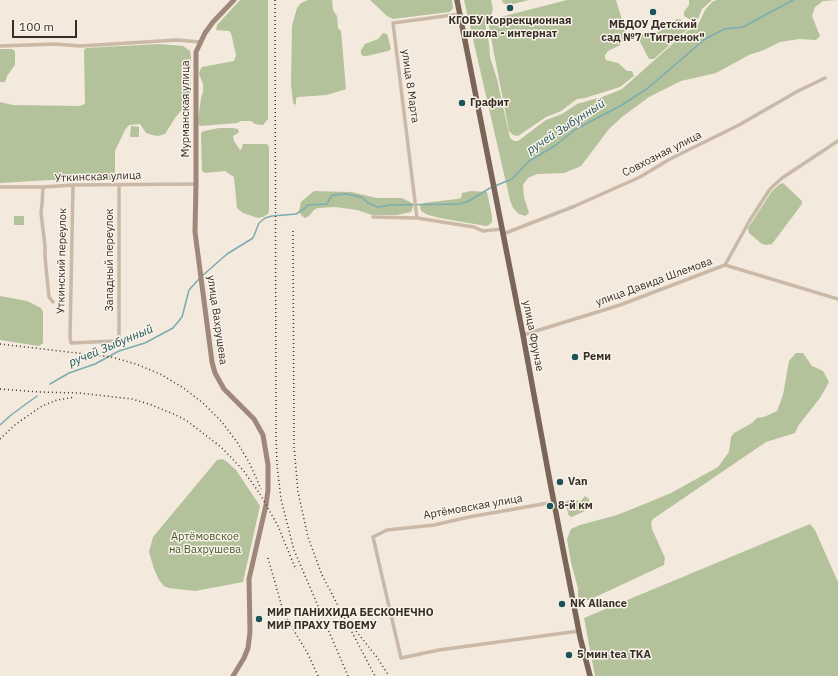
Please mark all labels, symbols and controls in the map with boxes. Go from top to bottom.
marker: КГОБУ Коррекционная школа - интернат [505,3,515,13]
marker: МБДОУ Детский сад №7 "Тигренок" [648,7,658,17]
scale bar [14,12,79,38]
place label: КГОБУ Коррекционная школа - интернат [449,14,571,40]
place label: МБДОУ Детский сад №7 "Тигренок" [601,18,705,44]
text: 100 m [19,19,54,34]
street label: улица 8 Марта [398,48,422,124]
street label: Мурманская улица [179,60,193,158]
place label: Графит [470,96,509,110]
water label: ручей Зыбунный [524,96,608,158]
marker: Графит [457,98,467,108]
street label: Совхозная улица [620,128,704,180]
street label: Уткинская улица [54,169,142,185]
street label: Уткинский переулок [54,208,70,314]
street label: Западный переулок [103,208,117,312]
street label: улица Давида Шлемова [594,255,714,309]
street label: улица Вахрушева [204,274,230,366]
street label: улица Фрунзе [520,299,546,373]
water label: ручей Зыбунный [67,322,155,370]
place label: Реми [583,350,611,364]
marker: Реми [570,352,580,362]
place label: Van [568,475,588,489]
marker: Van [555,477,565,487]
street label: Артёмовская улица [422,492,524,522]
place label: 8-й км [558,499,593,513]
marker: 8-й км [545,501,555,511]
park label: Артёмовское на Вахрушева [169,530,241,556]
place label: NK Aliance [570,597,627,611]
marker: NK Aliance [557,599,567,609]
place label: МИР ПАНИХИДА БЕСКОНЕЧНО МИР ПРАХУ ТВОЕМУ [267,606,434,632]
marker: МИР ПАНИХИДА БЕСКОНЕЧНО МИР ПРАХУ ТВОЕМУ [254,614,264,624]
place label: 5 мин tea TKA [577,648,651,662]
marker: 5 мин tea TKA [564,650,574,660]

